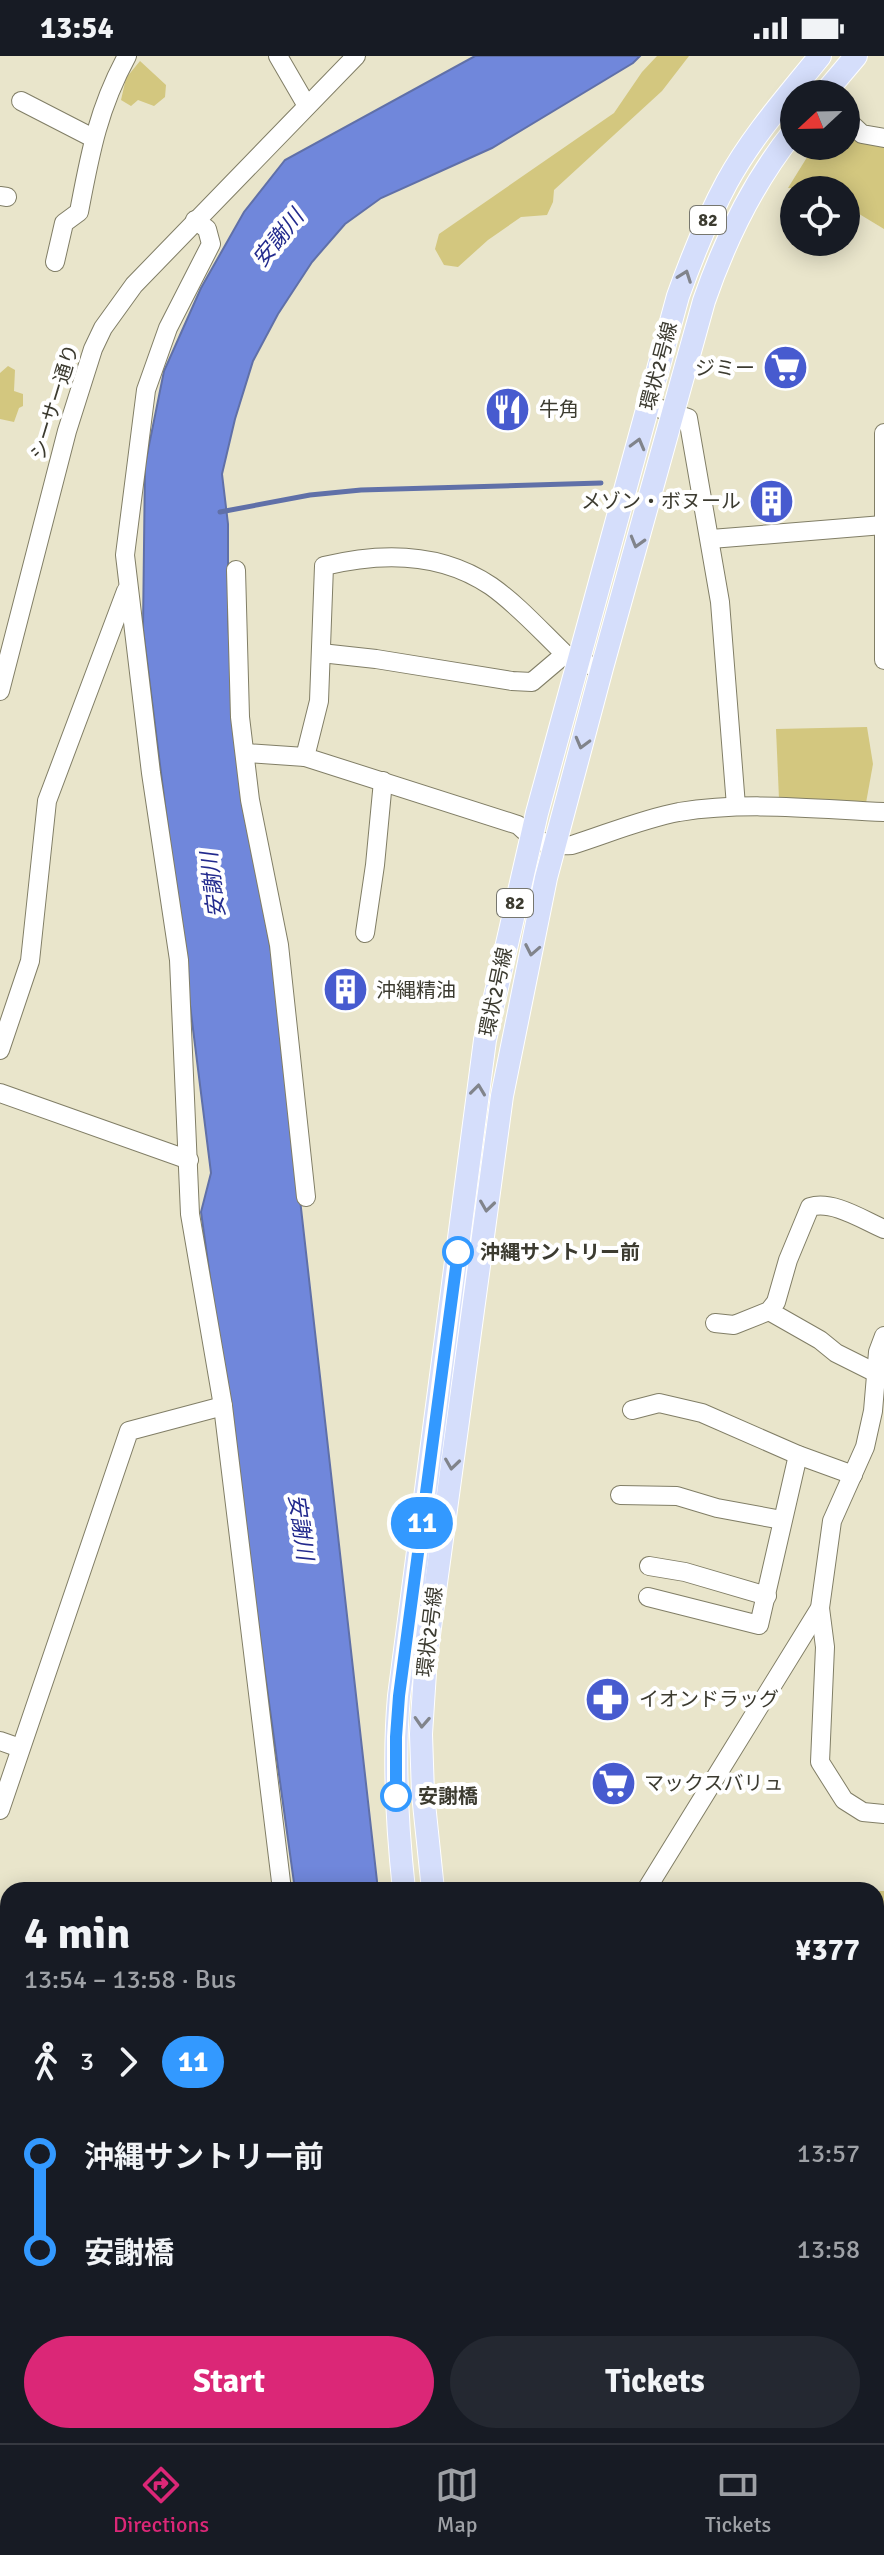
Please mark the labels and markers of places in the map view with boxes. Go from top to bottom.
supermarket icon: ジミー [762,344,810,392]
place label: ジミー [695,356,755,381]
restaurant icon: 牛角 [484,385,532,433]
place label: 牛角 [539,397,579,422]
building icon: メゾン・ボヌール [748,477,796,525]
place label: メゾン・ボヌール [581,489,741,514]
building icon: 沖縄精油 [321,966,369,1014]
place label: 沖縄精油 [376,978,456,1003]
marker: 沖縄サントリー前 [443,1237,473,1267]
place label: 沖縄サントリー前 [480,1240,640,1265]
pharmacy icon: イオンドラッグ [584,1675,632,1723]
place label: イオンドラッグ [639,1687,779,1712]
supermarket icon: マックスバリュ [589,1759,637,1807]
place label: マックスバリュ [644,1771,783,1796]
marker: 安謝橋 [381,1781,411,1811]
place label: 安謝橋 [418,1784,478,1809]

